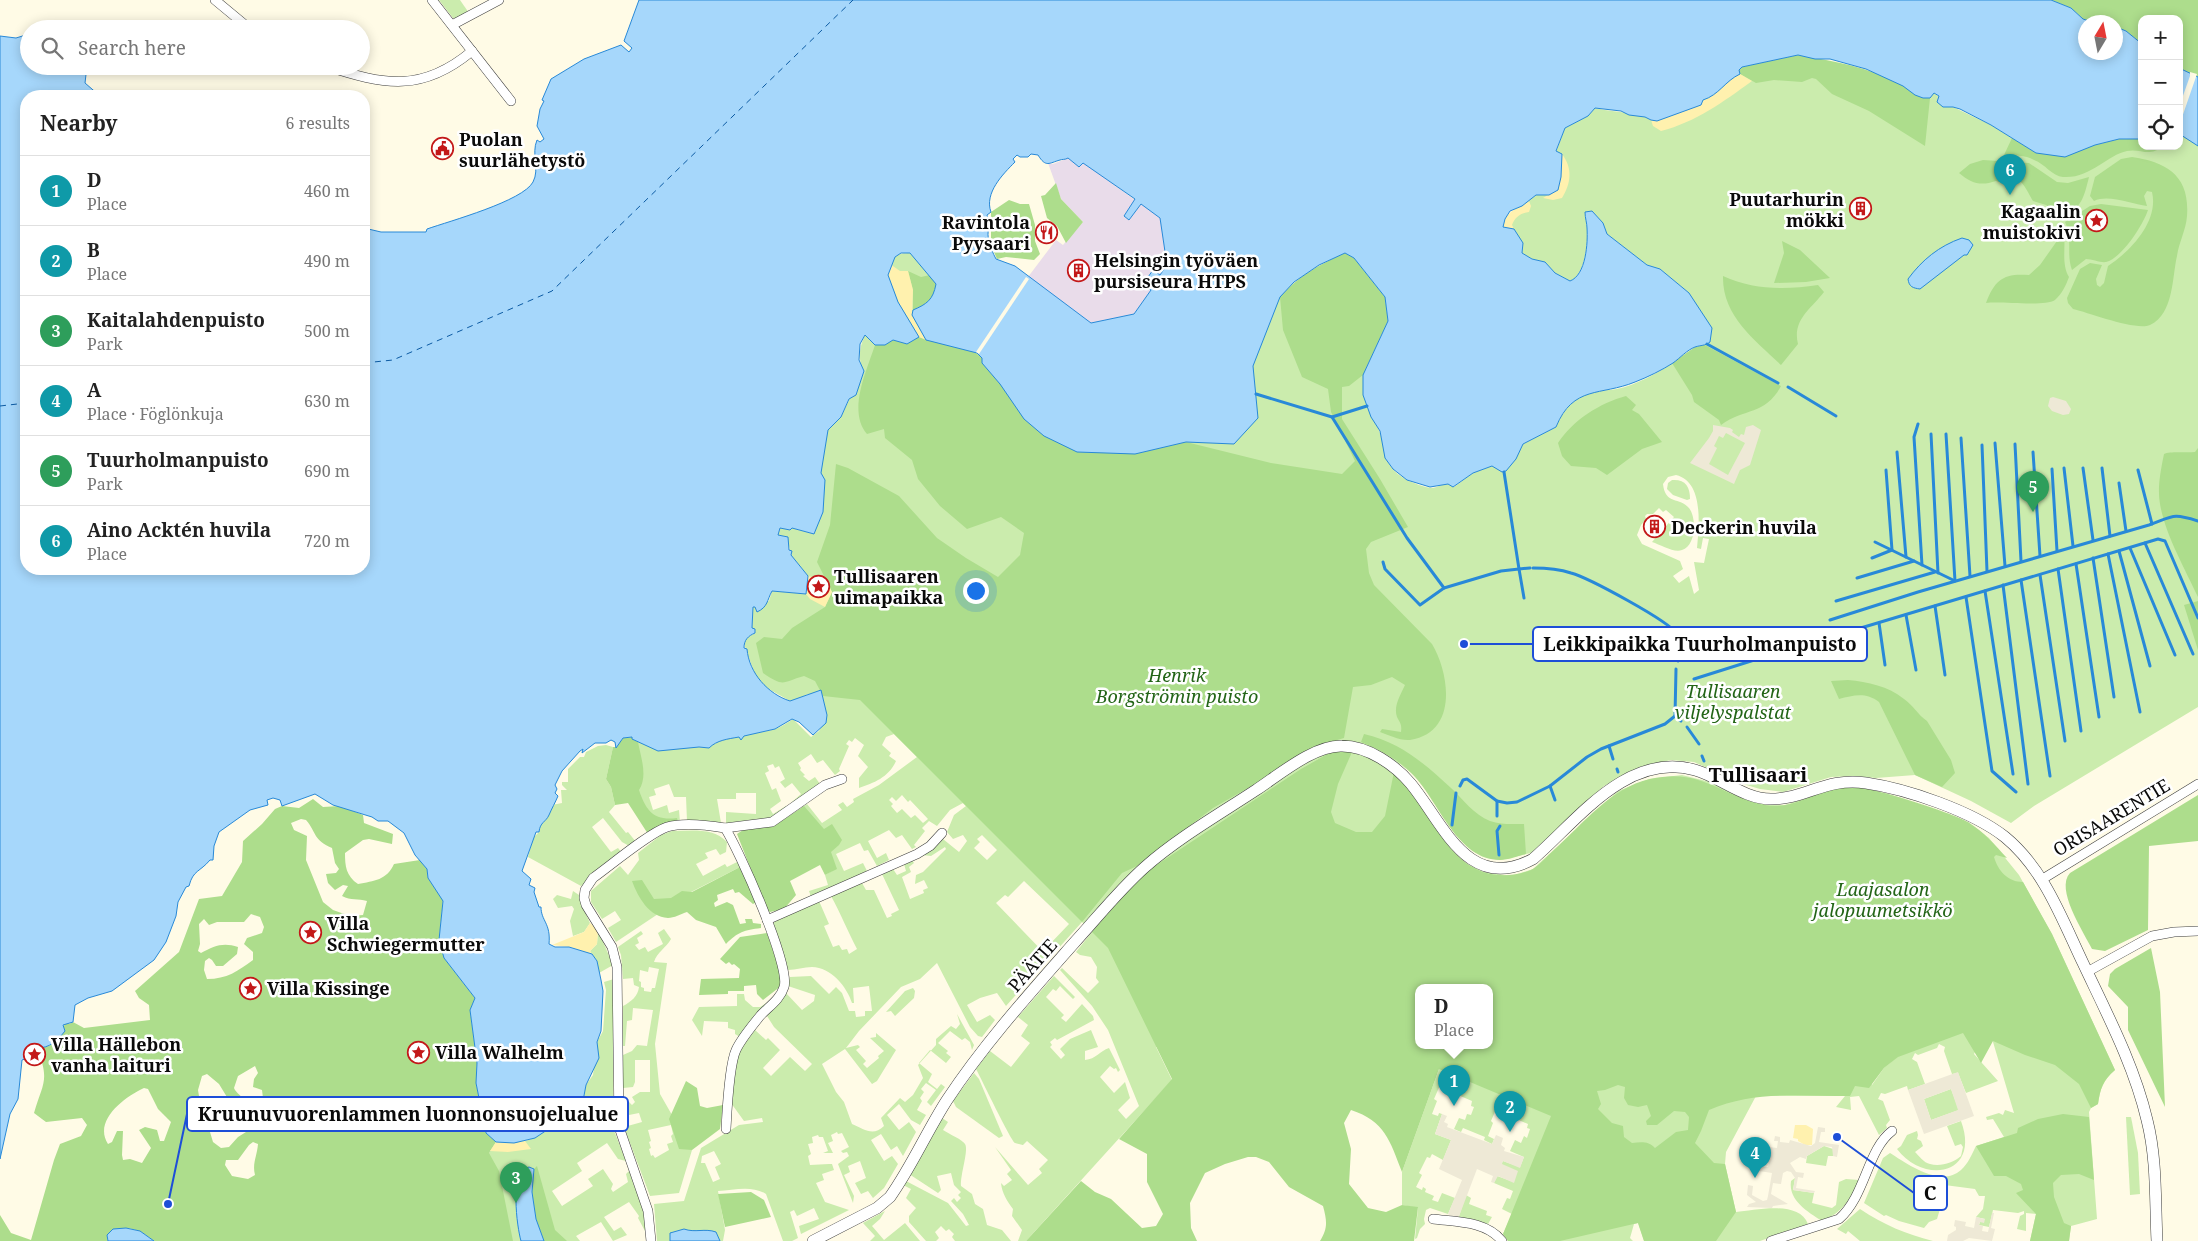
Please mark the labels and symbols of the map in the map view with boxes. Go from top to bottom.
north arrow [2078,15,2123,60]
place label: Puolan suurlähetystö [459,127,585,172]
public building icon: Puolan suurlähetystö [431,137,455,161]
pin: 6 [1994,154,2026,195]
place label: Puutarhurin mökki [1729,187,1845,232]
building icon: Puutarhurin mökki [1848,197,1872,221]
place label: Kagaalin muistokivi [1983,199,2082,244]
place icon: Kagaalin muistokivi [2085,209,2109,233]
place label: Ravintola Pyysaari [942,210,1031,255]
restaurant icon: Ravintola Pyysaari [1034,220,1058,244]
place label: Helsingin työväen pursiseura HTPS [1094,248,1258,293]
building icon: Helsingin työväen pursiseura HTPS [1066,258,1090,282]
pin: 5 [2017,471,2049,512]
building icon: Deckerin huvila [1643,515,1667,539]
place label: Deckerin huvila [1671,515,1817,539]
place label: Tullisaaren uimapaikka [834,564,944,609]
place icon: Tullisaaren uimapaikka [806,574,830,598]
your location [963,578,989,604]
callout: Leikkipaikka Tuurholmanpuisto [1533,627,1867,661]
text: Leikkipaikka Tuurholmanpuisto [1543,631,1857,657]
park label: Henrik Borgströmin puisto [1095,663,1258,708]
park label: Tullisaaren viljelyspalstat [1675,679,1792,724]
district label: Tullisaari [1709,761,1807,788]
street label: ORISAARENTIE [2048,773,2174,861]
park label: Laajasalon jalopuumetsikkö [1810,877,1953,922]
place label: Villa Schwiegermutter [327,911,485,956]
place icon: Villa Schwiegermutter [299,921,323,945]
street label: PÄÄTIE [1002,933,1062,997]
place icon: Villa Kissinge [239,976,263,1000]
place label: Villa Kissinge [267,976,390,1000]
place label: Villa Hällebon vanha laituri [51,1032,181,1077]
place icon: Villa Walhelm [407,1040,431,1064]
place label: Villa Walhelm [435,1040,564,1064]
place icon: Villa Hällebon vanha laituri [23,1042,47,1066]
pin: 1 [1438,1065,1470,1106]
pin: 2 [1494,1091,1526,1132]
callout: Kruunuvuorenlammen luonnonsuojelualue [187,1097,628,1131]
text: Kruunuvuorenlammen luonnonsuojelualue [198,1101,618,1127]
pin: 4 [1739,1137,1771,1178]
pin: 3 [500,1162,532,1203]
callout: C [1914,1176,1947,1210]
text: C [1924,1180,1936,1206]

